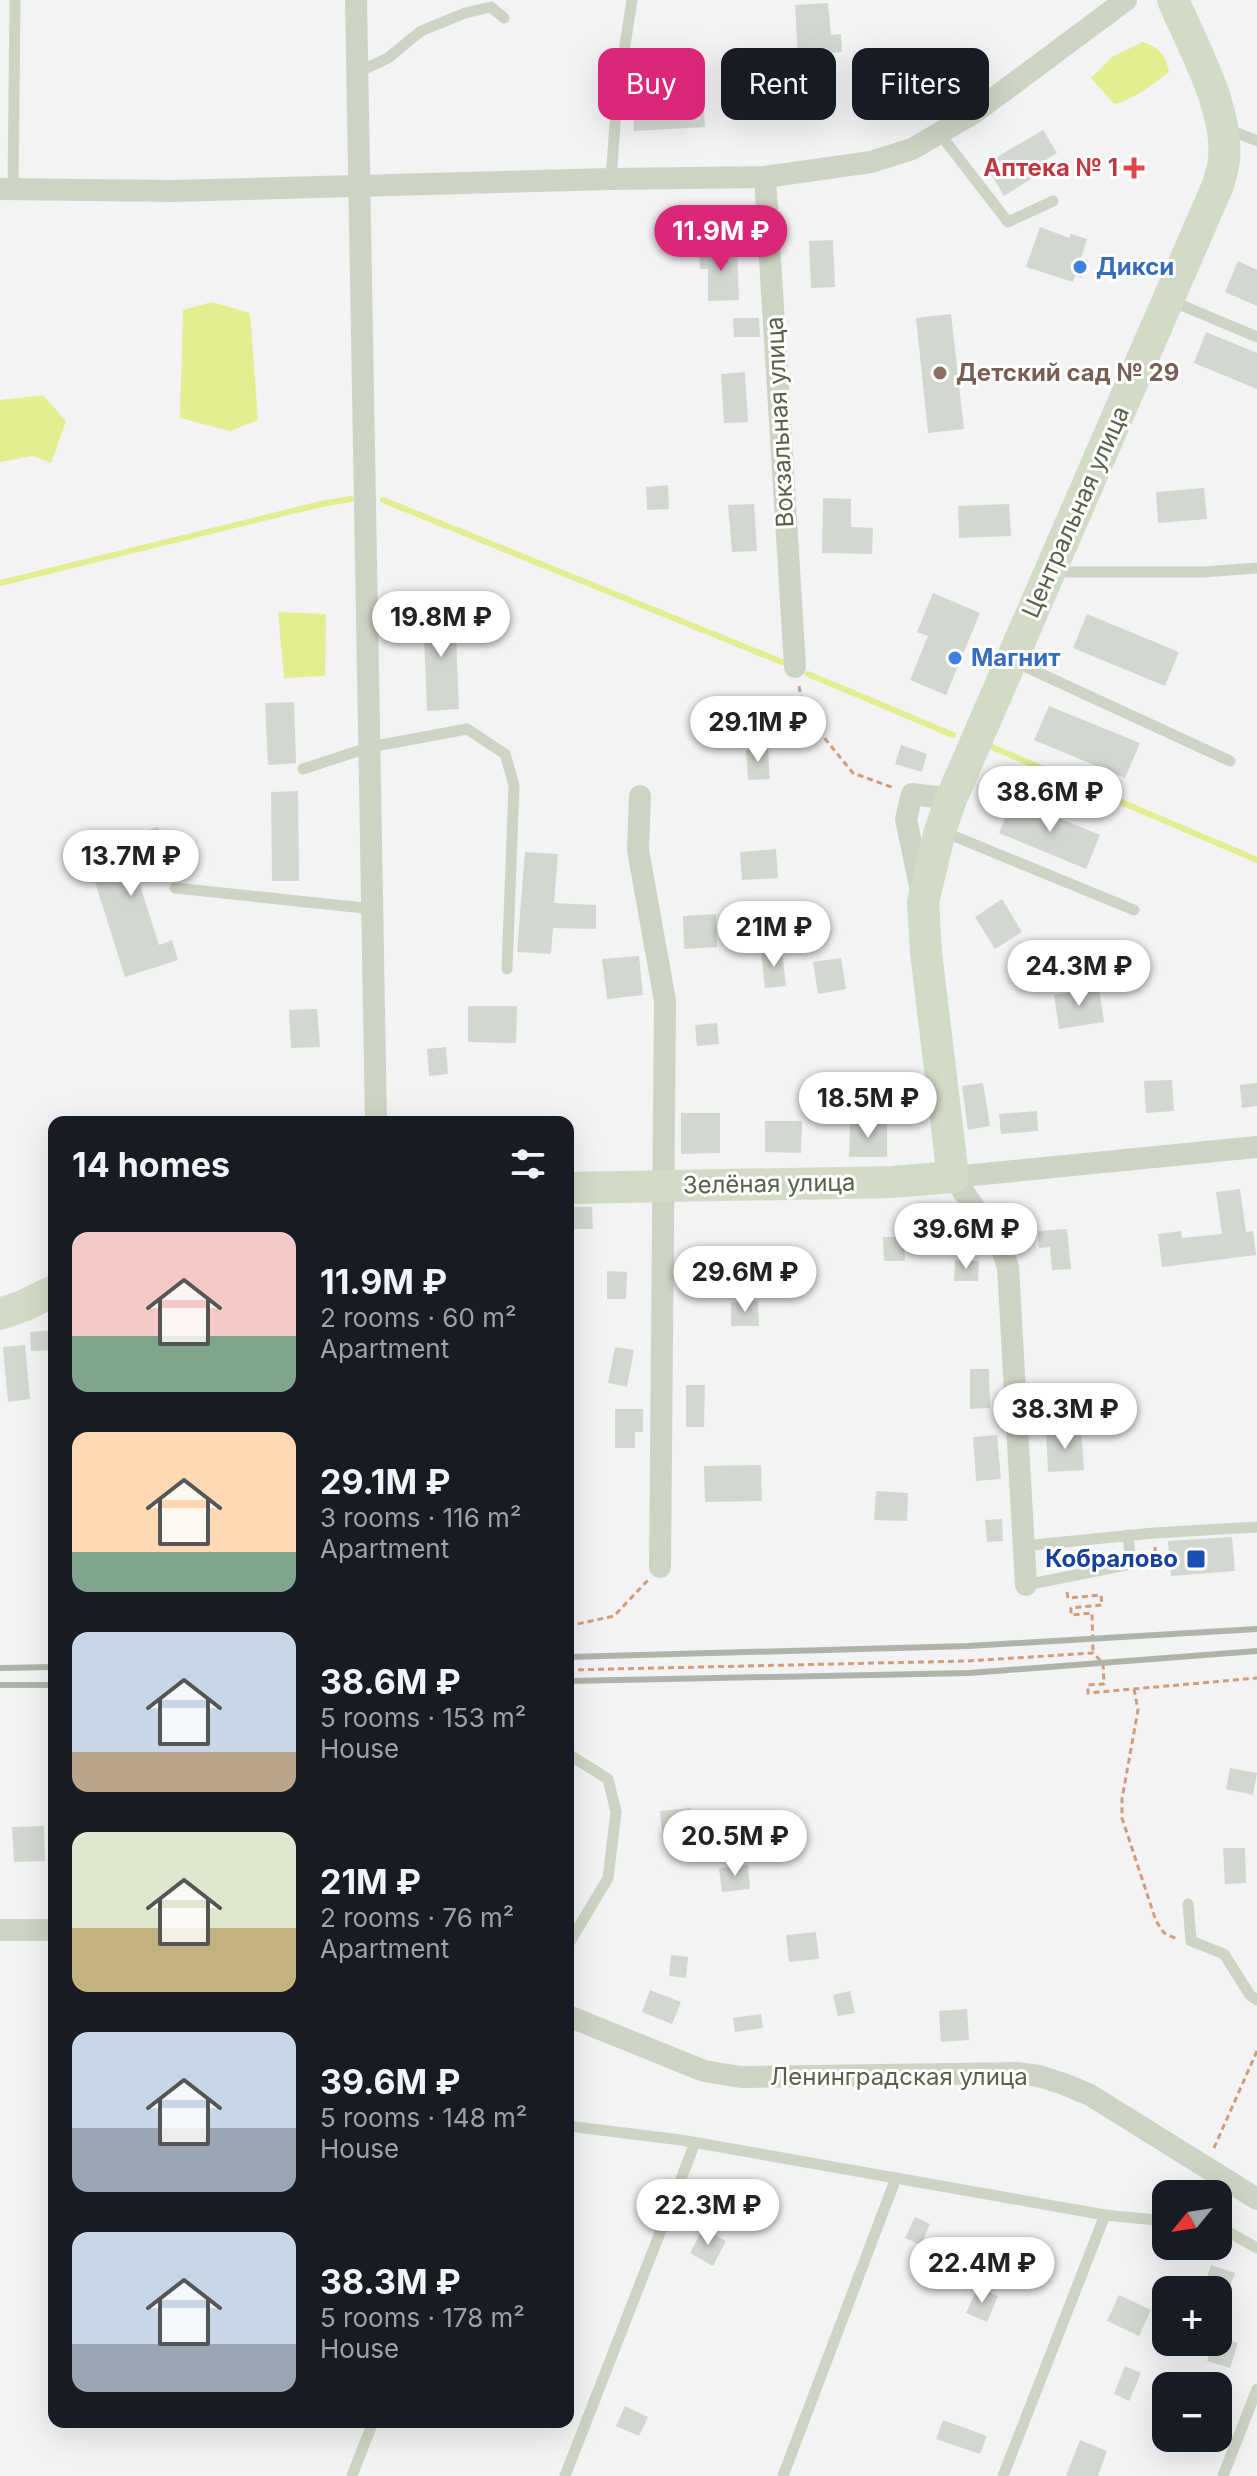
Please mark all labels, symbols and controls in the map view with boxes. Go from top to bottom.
chip: Buy [598,48,705,120]
chip: Rent [721,48,836,120]
chip: Filters [852,48,989,120]
place label: Аптека № 1 [983,153,1118,182]
marker: Аптека № 1 [1125,159,1143,177]
pin: 11.9M ₽ [647,205,795,273]
text: 11.9M ₽ [672,215,770,246]
place label: Дикси [1096,252,1174,281]
marker: Дикси [1071,258,1089,276]
street label: Вокзальная улица [759,316,800,528]
place label: Детский сад № 29 [956,358,1179,387]
marker: Детский сад № 29 [931,364,949,382]
street label: Центральная улица [1016,401,1135,622]
pin: 19.8M ₽ [367,591,515,659]
text: 19.8M ₽ [390,601,492,632]
place label: Магнит [971,643,1060,672]
marker: Магнит [946,649,964,667]
pin: 29.1M ₽ [684,696,832,764]
text: 29.1M ₽ [708,706,808,737]
pin: 38.6M ₽ [976,766,1124,834]
text: 38.6M ₽ [996,776,1104,807]
pin: 13.7M ₽ [57,830,205,898]
text: 13.7M ₽ [81,840,181,871]
pin: 21M ₽ [718,901,830,969]
text: 21M ₽ [735,911,813,942]
pin: 24.3M ₽ [1005,940,1153,1008]
text: 24.3M ₽ [1025,950,1133,981]
pin: 18.5M ₽ [794,1072,942,1140]
text: 18.5M ₽ [817,1082,919,1113]
icon: filters [506,1142,550,1186]
text: 14 homes [72,1144,230,1185]
street label: Зелёная улица [682,1167,856,1200]
pin: 39.6M ₽ [892,1203,1040,1271]
text: 39.6M ₽ [912,1213,1020,1244]
pin: 29.6M ₽ [671,1246,819,1314]
text: 29.6M ₽ [692,1256,798,1287]
text: 11.9M ₽ [320,1261,447,1302]
icon: home [136,1264,232,1360]
text: 2 rooms · 60 m² [320,1302,516,1333]
text: Apartment [320,1333,449,1364]
pin: 38.3M ₽ [991,1383,1139,1451]
text: 38.3M ₽ [1011,1393,1119,1424]
text: 29.1M ₽ [320,1461,450,1502]
icon: home [136,1464,232,1560]
text: 3 rooms · 116 m² [320,1502,521,1533]
text: Apartment [320,1533,449,1564]
place label: Кобралово [1045,1544,1178,1573]
marker: Кобралово [1185,1548,1207,1570]
text: 38.6M ₽ [320,1661,461,1702]
icon: home [136,1664,232,1760]
text: 5 rooms · 153 m² [320,1702,526,1733]
text: House [320,1733,399,1764]
pin: 20.5M ₽ [661,1810,809,1878]
text: 20.5M ₽ [681,1820,789,1851]
text: 21M ₽ [320,1861,421,1902]
icon: home [136,1864,232,1960]
text: 2 rooms · 76 m² [320,1902,514,1933]
text: Apartment [320,1933,449,1964]
text: 39.6M ₽ [320,2061,460,2102]
street label: Ленинградская улица [770,2062,1028,2091]
icon: home [136,2064,232,2160]
text: 5 rooms · 148 m² [320,2102,527,2133]
text: House [320,2133,399,2164]
pin: 22.3M ₽ [634,2179,782,2247]
north arrow [1152,2180,1232,2260]
map controls [1152,2180,1232,2452]
text: 22.3M ₽ [654,2189,762,2220]
pin: 22.4M ₽ [908,2237,1056,2305]
text: 22.4M ₽ [928,2247,1036,2278]
text: 38.3M ₽ [320,2261,461,2302]
icon: home [136,2264,232,2360]
button: + [1152,2276,1232,2356]
text: 5 rooms · 178 m² [320,2302,525,2333]
text: House [320,2333,399,2364]
button: − [1152,2372,1232,2452]

